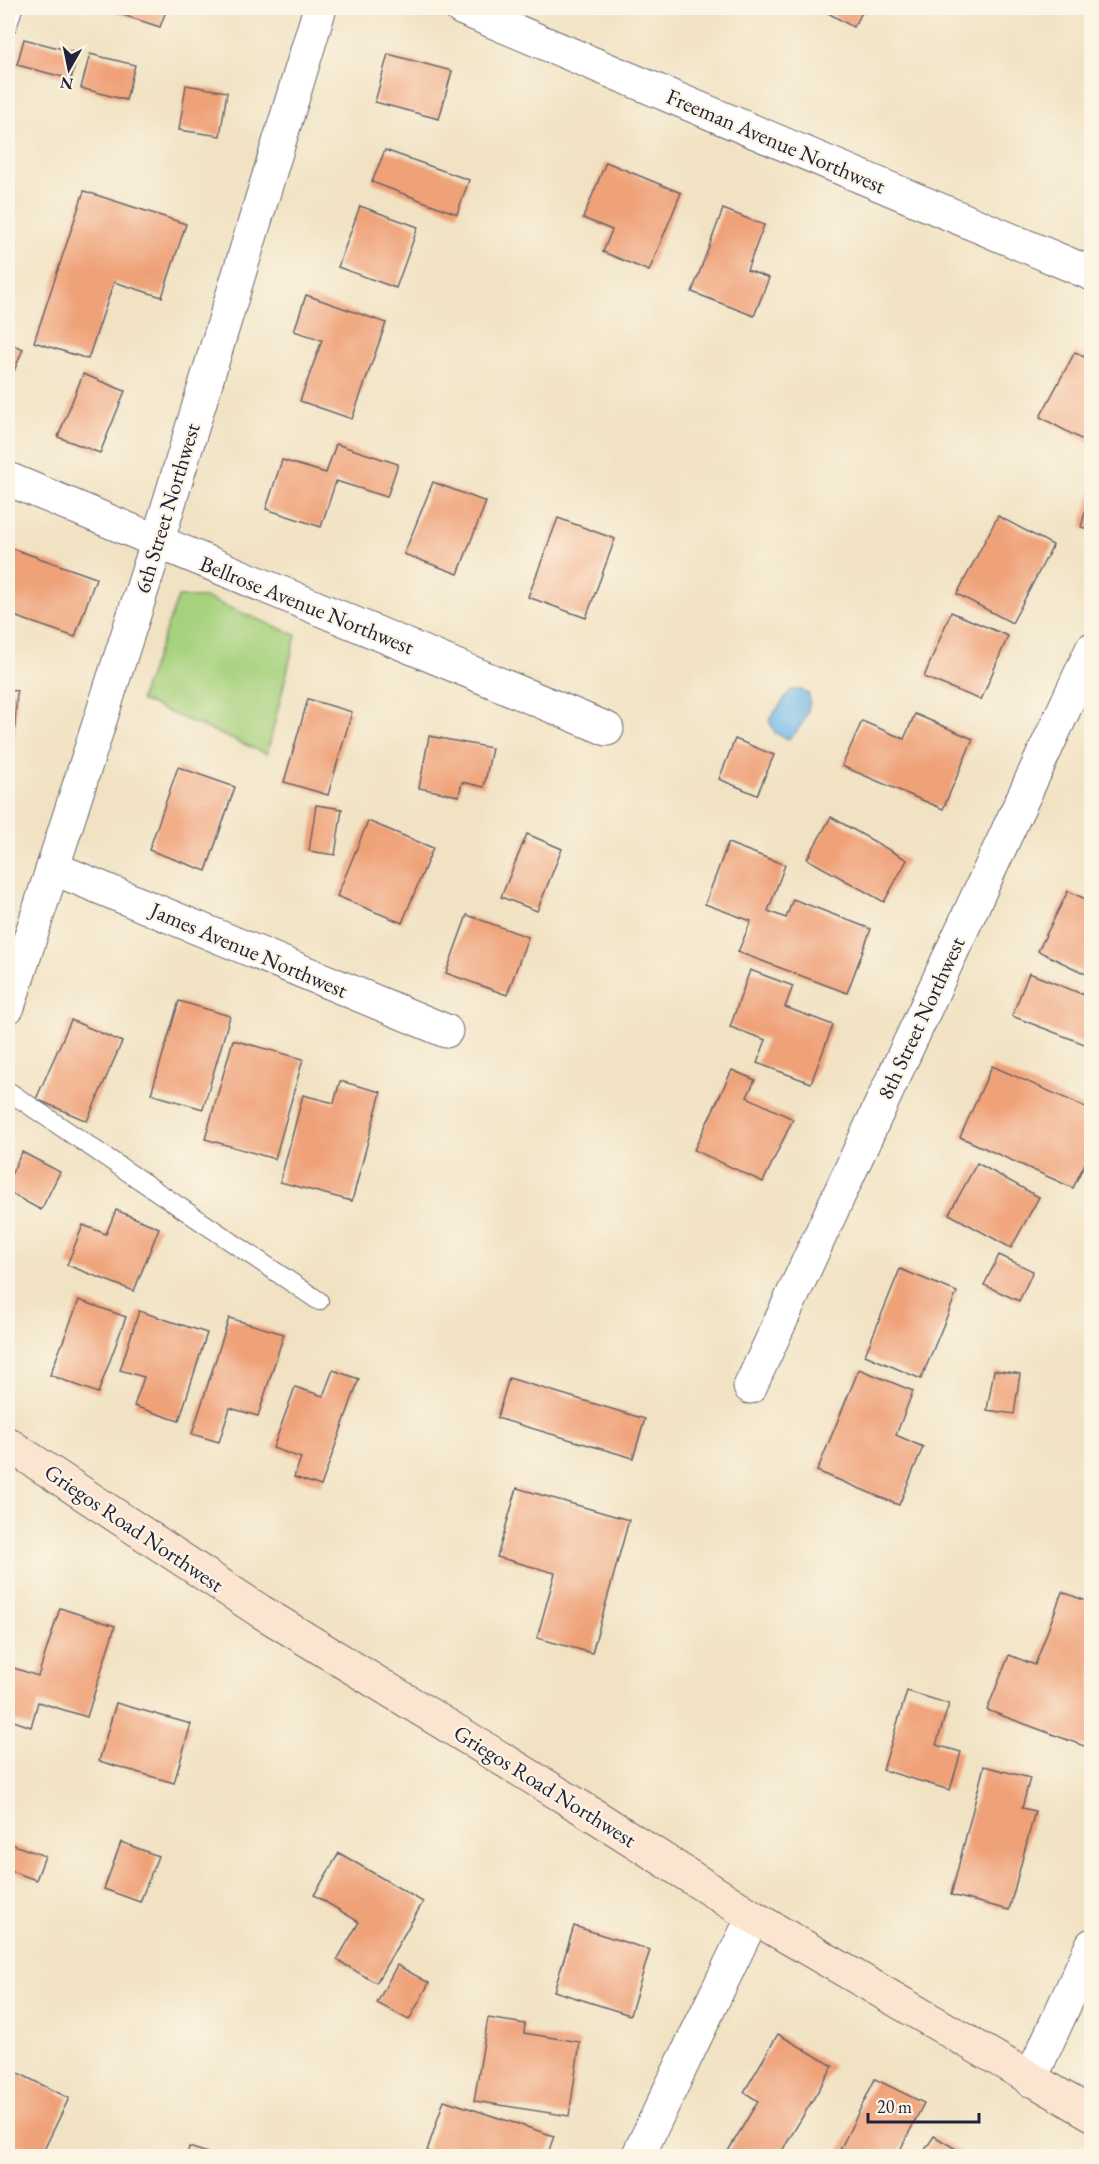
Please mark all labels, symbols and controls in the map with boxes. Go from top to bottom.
north arrow [39,39,99,99]
text: N [59,72,75,95]
street label: Freeman Avenue Northwest [662,82,890,200]
street label: 6th Street Northwest [127,419,207,597]
street label: Bellrose Avenue Northwest [196,549,418,661]
street label: James Avenue Northwest [144,895,352,1005]
street label: 8th Street Northwest [871,932,971,1104]
street label: Griegos Road Northwest [39,1457,229,1599]
street label: Griegos Road Northwest [448,1718,642,1854]
scale bar [868,2086,979,2124]
text: 20 m [877,2095,912,2118]

